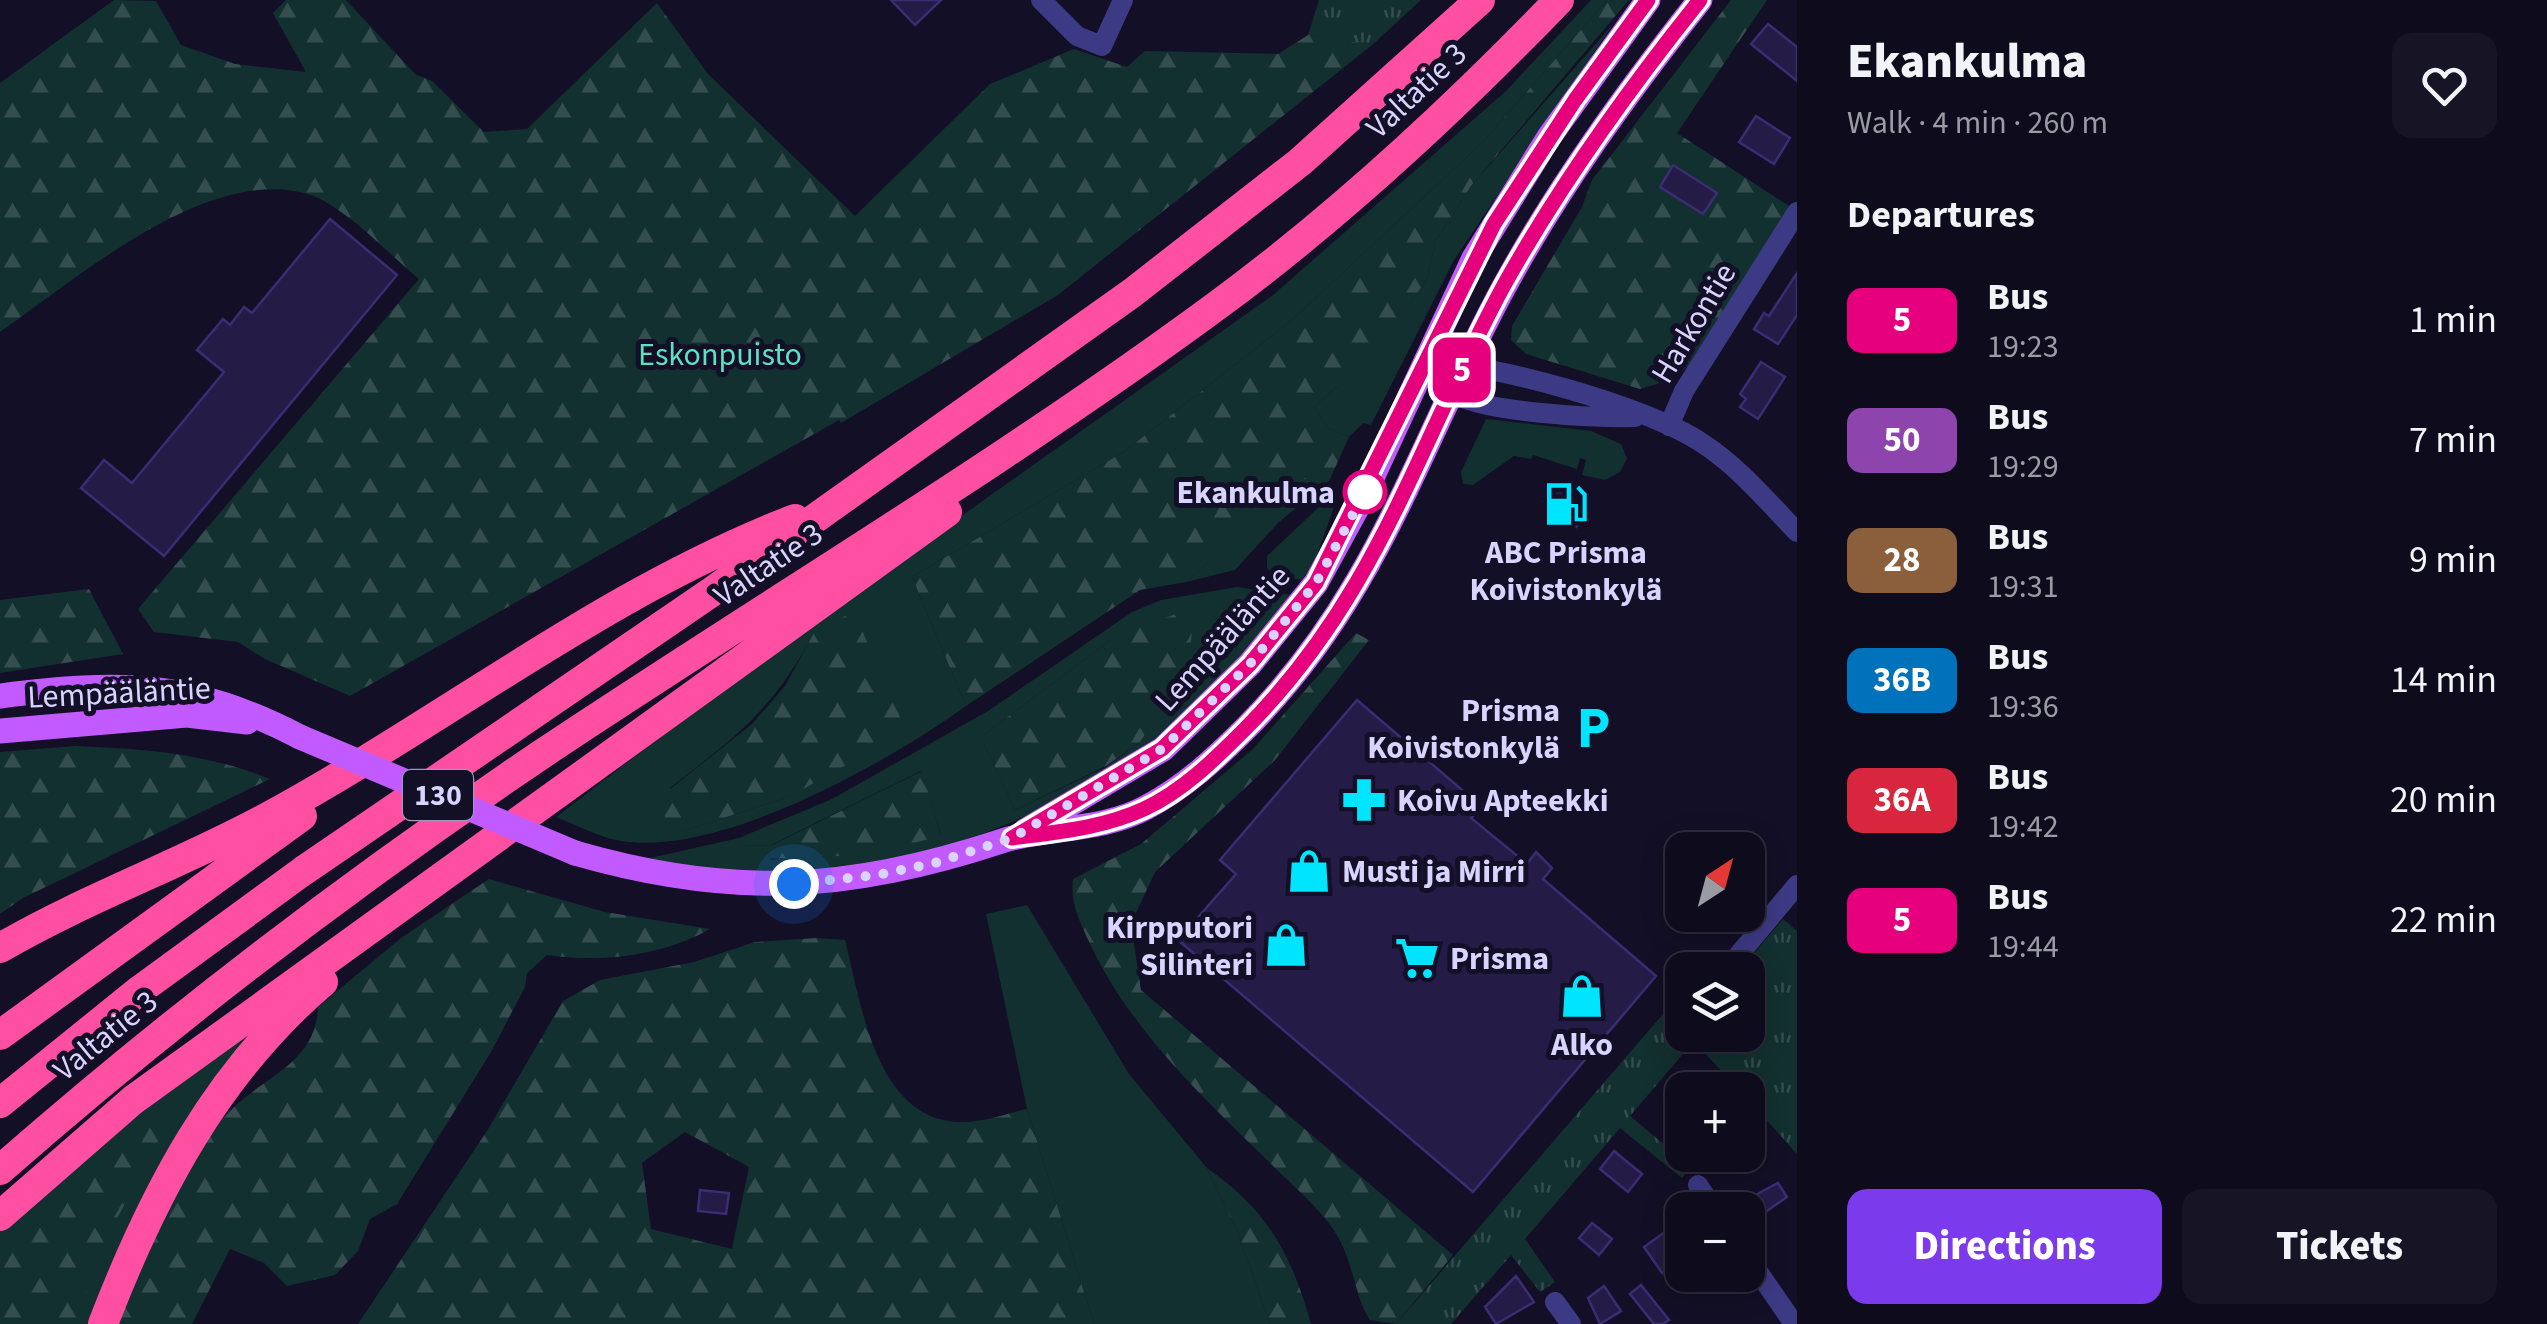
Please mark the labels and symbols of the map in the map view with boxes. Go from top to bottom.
street label: Valtatie 3 [1356,32,1477,149]
street label: Harkontie [1640,255,1748,392]
park label: Eskonpuisto [638,332,802,378]
line badge: 5 [1430,338,1494,402]
place label: Ekankulma [1177,470,1335,516]
marker: Ekankulma [1344,471,1386,513]
fuel station icon: ABC Prisma Koivistonkylä [1542,480,1590,528]
street label: Valtatie 3 [705,511,832,618]
place label: ABC Prisma Koivistonkylä [1470,530,1662,613]
street label: Lempääläntie [1144,555,1301,722]
street label: Lempääläntie [26,665,212,721]
place label: Prisma Koivistonkylä [1367,688,1560,771]
parking icon: Prisma Koivistonkylä [1569,704,1617,752]
road number: 130 [403,770,473,820]
pharmacy icon: Koivu Apteekki [1340,776,1388,824]
place label: Koivu Apteekki [1397,778,1609,824]
north arrow [1665,832,1765,932]
shop icon: Musti ja Mirri [1285,847,1333,895]
place label: Musti ja Mirri [1342,849,1525,895]
your location [769,859,819,909]
place label: Kirpputori Silinteri [1106,905,1253,988]
shop icon: Kirpputori Silinteri [1262,921,1310,969]
supermarket icon: Prisma [1393,934,1441,982]
place label: Prisma [1450,936,1549,982]
shop icon: Alko [1558,972,1606,1020]
street label: Valtatie 3 [43,979,168,1092]
place label: Alko [1550,1022,1613,1068]

